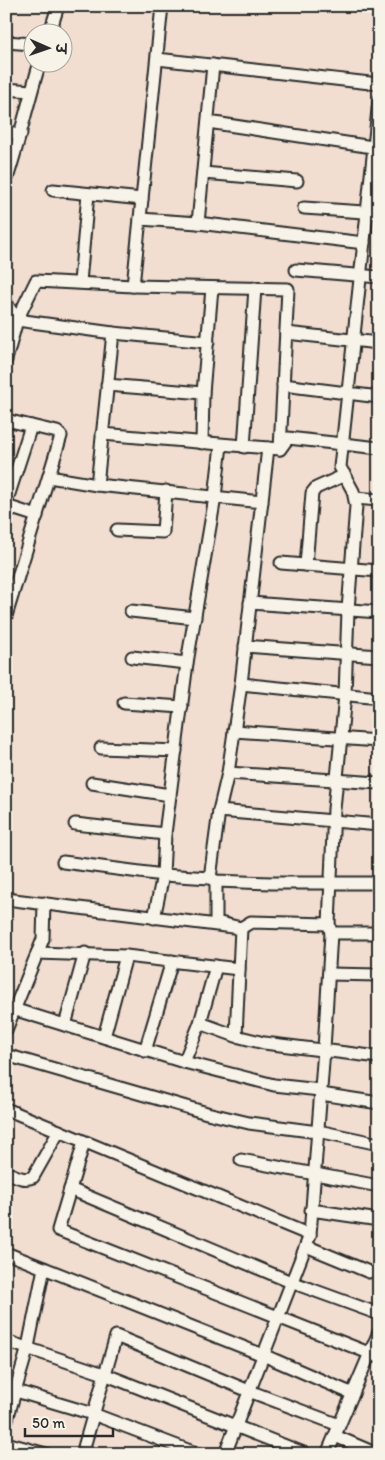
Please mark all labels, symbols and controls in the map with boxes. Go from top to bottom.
north arrow [22,22,72,72]
text: उ [52,41,69,55]
scale bar [25,1405,112,1437]
text: 50 m [32,1414,65,1432]

